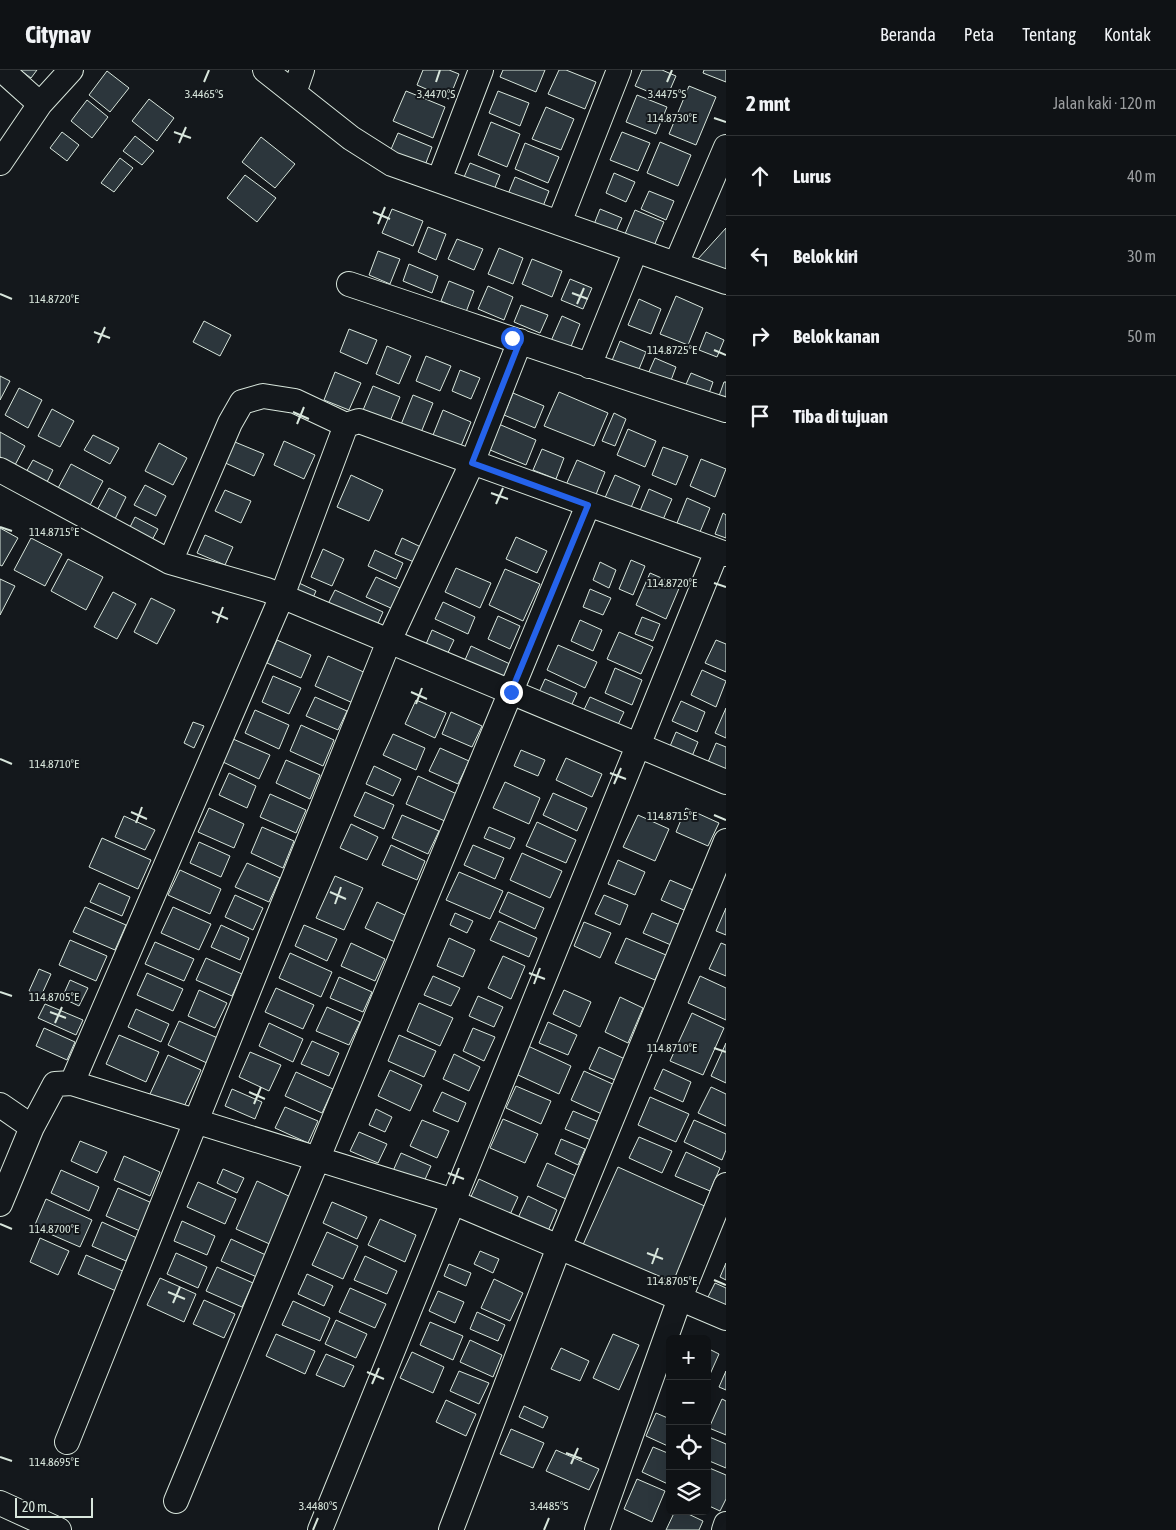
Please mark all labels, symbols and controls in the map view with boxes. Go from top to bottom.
text: Citynav [25,21,91,48]
text: Beranda [880,24,936,45]
text: Peta [964,24,994,45]
text: Tentang [1022,24,1076,45]
text: Kontak [1104,24,1151,45]
text: 3.4465°S [185,87,223,101]
text: 3.4470°S [417,87,455,101]
text: 3.4475°S [648,87,686,101]
text: 2 mnt [746,91,790,115]
text: Jalan kaki · 120 m [1053,94,1156,112]
text: 114.8730°E [647,111,697,125]
icon: ahead [746,162,774,190]
text: Lurus [793,165,831,187]
text: 40 m [1127,167,1156,185]
icon: left [746,242,774,270]
text: Belok kiri [793,245,858,267]
text: 30 m [1127,247,1156,265]
text: 114.8720°E [29,292,79,306]
icon: right [746,322,774,350]
text: Belok kanan [793,325,880,347]
route start [501,327,524,350]
text: 50 m [1127,327,1156,345]
text: 114.8725°E [647,343,697,357]
icon: arrive [746,402,774,430]
text: Tiba di tujuan [793,405,888,427]
text: 114.8715°E [29,525,79,539]
text: 114.8720°E [647,576,697,590]
route end [500,681,523,704]
text: 114.8710°E [29,757,79,771]
text: 114.8715°E [647,809,697,823]
text: 114.8705°E [29,990,79,1004]
text: 114.8710°E [647,1041,697,1055]
text: 114.8700°E [29,1222,79,1236]
text: 114.8705°E [647,1274,697,1288]
map controls [666,1335,711,1515]
button: + [666,1335,711,1380]
button: − [666,1380,711,1425]
button: locate [666,1425,711,1470]
text: 114.8695°E [29,1455,79,1469]
button: layers [666,1470,711,1515]
scale bar [15,1495,92,1518]
text: 20 m [22,1499,47,1515]
text: 3.4480°S [299,1499,337,1513]
text: 3.4485°S [530,1499,568,1513]

